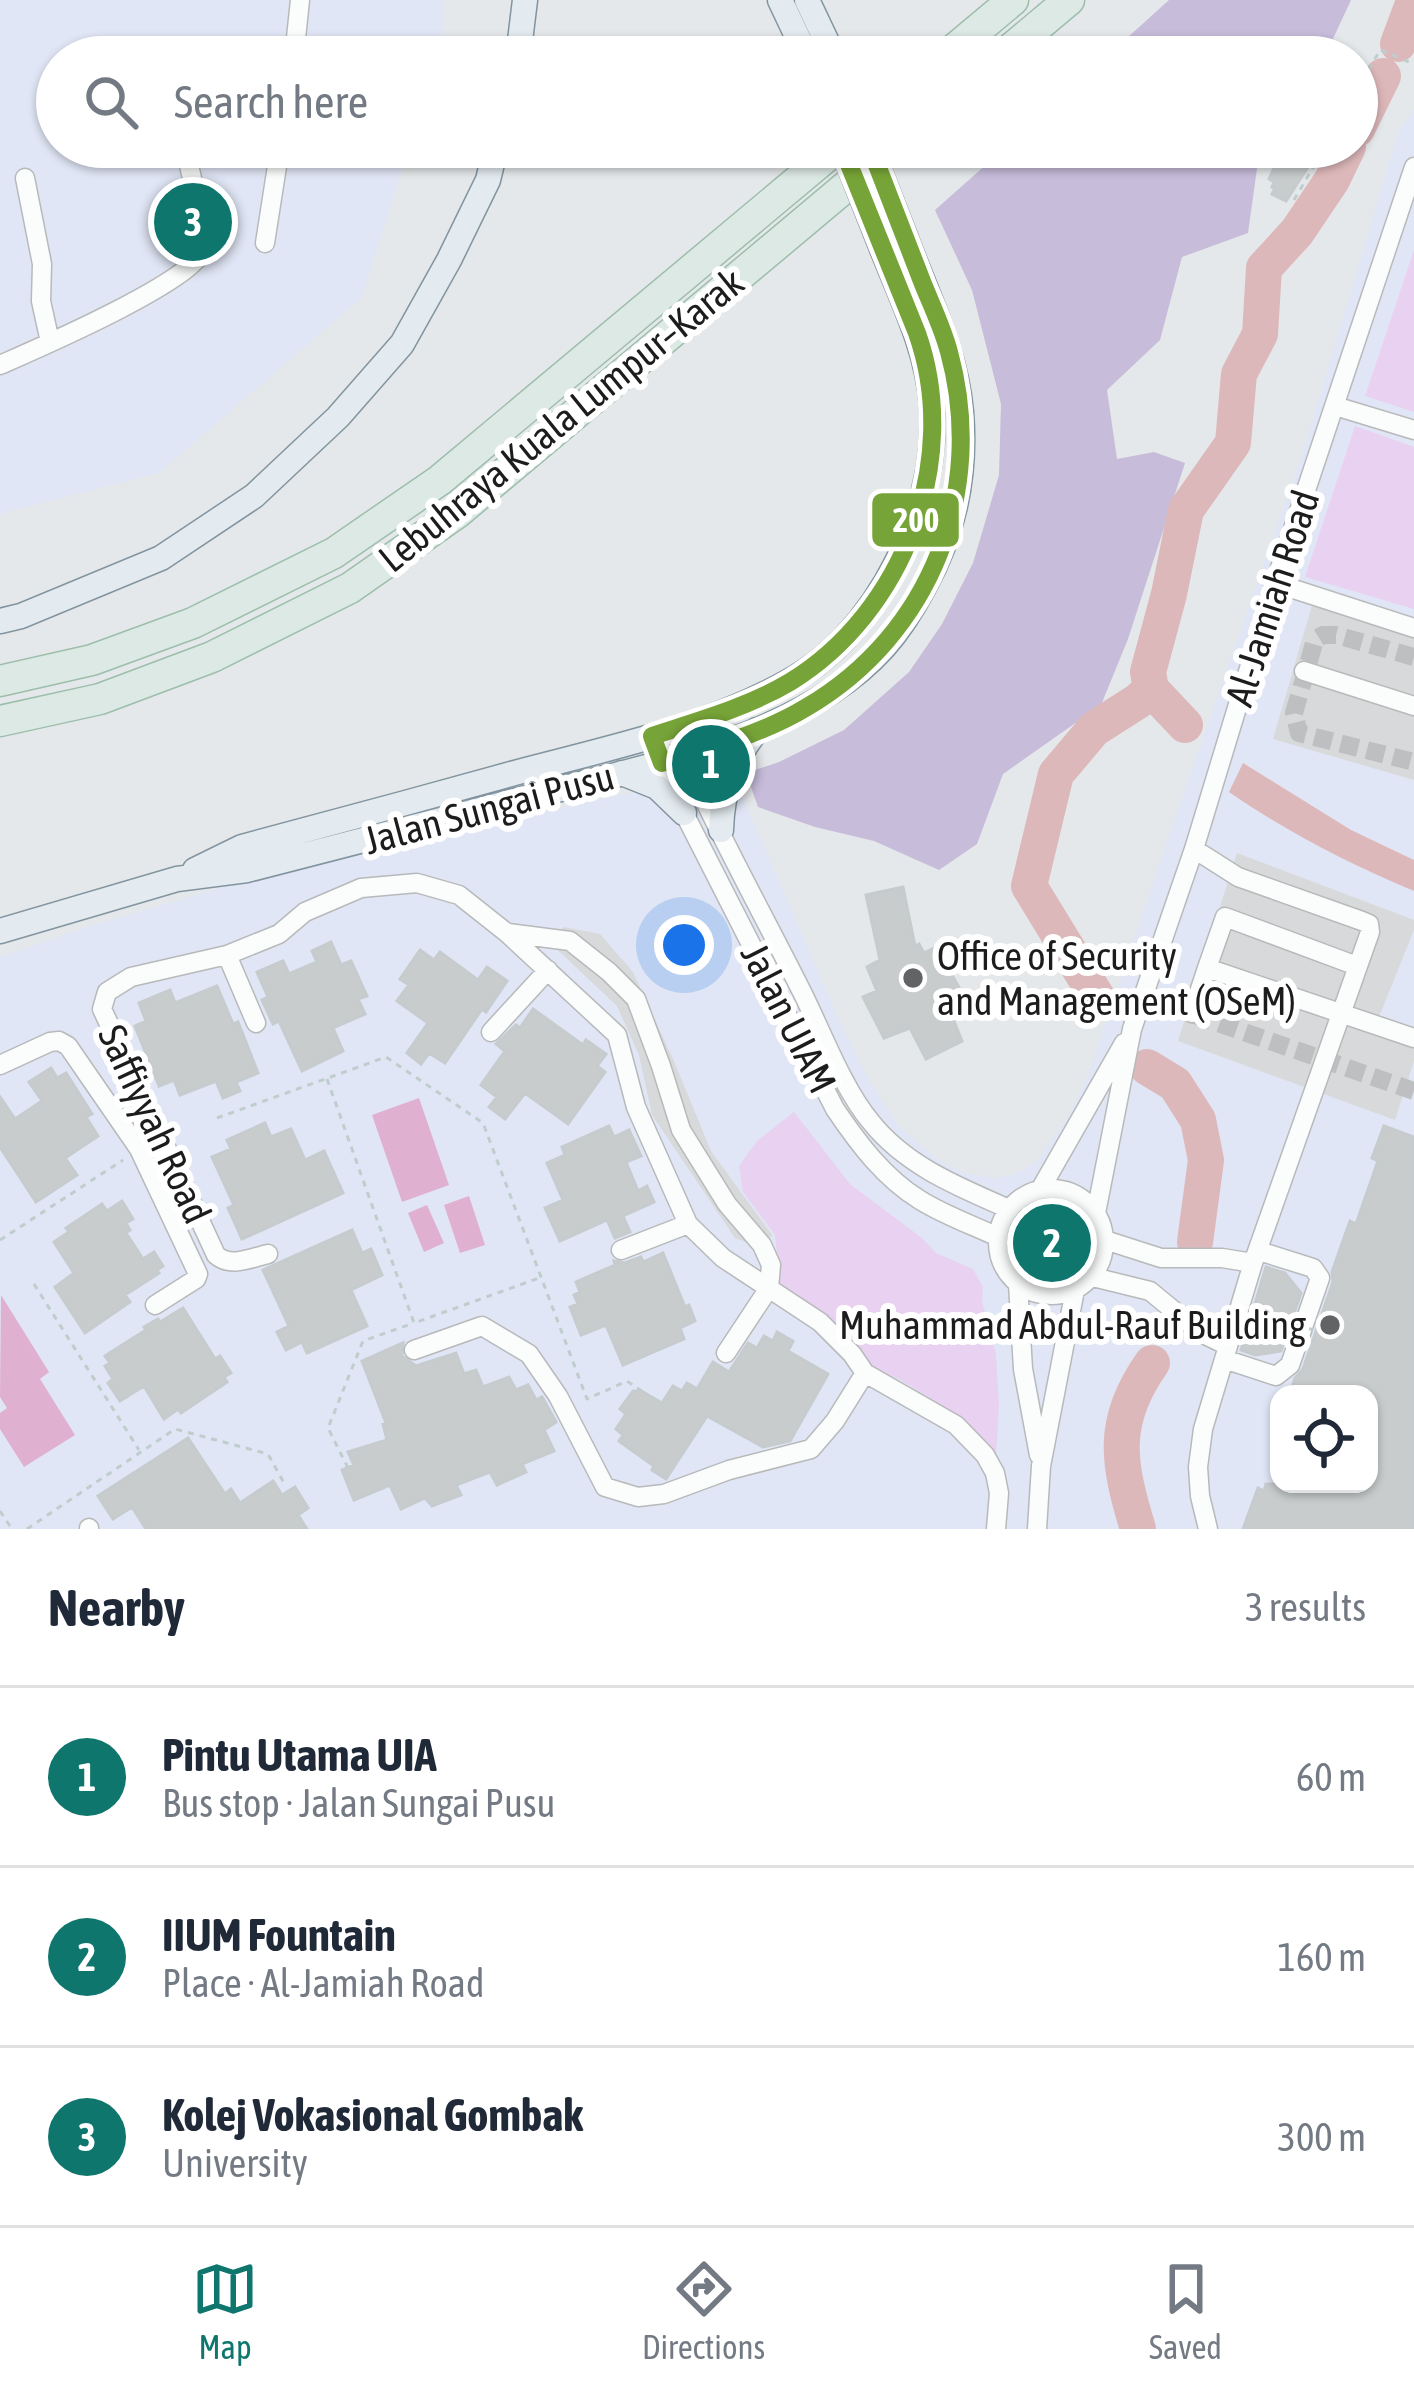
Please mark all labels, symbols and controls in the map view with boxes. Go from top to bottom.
search box [36,36,1378,168]
icon: search [78,69,144,135]
text: Search here [174,76,368,128]
pin: 3 [154,177,232,267]
street label: Lebuhraya Kuala Lumpur–Karak [370,260,752,580]
street label: Al-Jamiah Road [1217,485,1327,711]
line badge: 200 [870,491,961,549]
text: 200 [893,501,939,539]
pin: 1 [672,719,750,809]
street label: Jalan Sungai Pusu [359,754,619,862]
your location [654,915,714,975]
place label: Office of Security and Management (OSeM) [937,934,1296,1023]
street label: Jalan UIAM [733,936,845,1100]
marker: Office of Security and Management (OSeM) [900,965,926,991]
street label: Saffiyyah Road [90,1018,220,1230]
pin: 2 [1013,1198,1091,1288]
place label: Muhammad Abdul-Rauf Building [839,1303,1306,1347]
marker: Muhammad Abdul-Rauf Building [1317,1312,1343,1338]
map controls [1270,1385,1378,1493]
button: locate [1270,1385,1378,1493]
text: Nearby [48,1578,185,1637]
text: 3 results [1245,1585,1366,1629]
text: Pintu Utama UIA [162,1729,437,1781]
text: 1 [78,1755,96,1799]
text: 60 m [1296,1755,1366,1799]
text: Bus stop · Jalan Sungai Pusu [162,1781,555,1825]
text: IIUM Fountain [162,1909,396,1961]
text: 2 [78,1935,96,1979]
text: 160 m [1278,1935,1366,1979]
text: Place · Al-Jamiah Road [162,1961,484,2005]
text: Kolej Vokasional Gombak [162,2089,583,2141]
text: 3 [78,2115,96,2159]
text: 300 m [1278,2115,1366,2159]
text: University [162,2141,308,2185]
tab: Map [192,2256,258,2366]
tab: Directions [642,2256,765,2366]
tab: Saved [1149,2256,1222,2366]

